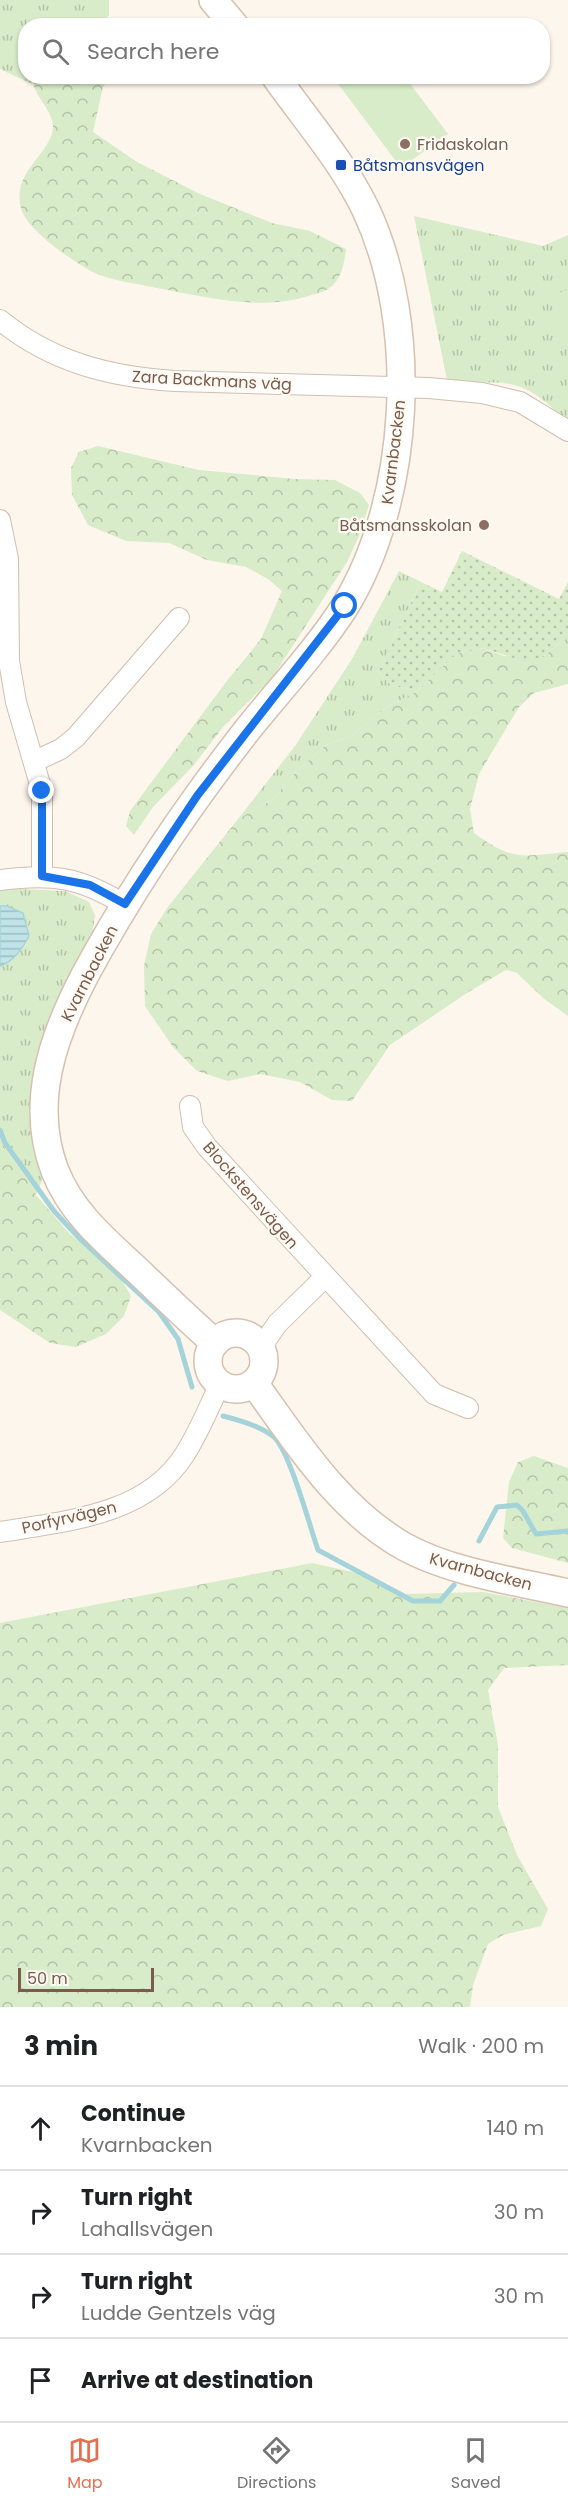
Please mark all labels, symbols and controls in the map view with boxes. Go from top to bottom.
search box [18,18,550,84]
icon: search [39,35,72,68]
text: Search here [87,36,220,67]
place label: Fridaskolan [417,133,508,156]
marker: Fridaskolan [398,137,412,151]
place label: Båtsmansvägen [353,154,484,177]
marker: Båtsmansvägen [334,158,348,172]
street label: Zara Backmans väg [132,365,292,396]
street label: Kvarnbacken [376,398,411,506]
place label: Båtsmansskolan [339,514,472,537]
marker: Båtsmansskolan [477,518,491,532]
route start [331,592,357,618]
route end [28,777,54,803]
street label: Kvarnbacken [55,921,124,1025]
street label: Blockstensvägen [198,1137,304,1254]
street label: Porfyrvägen [20,1495,119,1540]
street label: Kvarnbacken [427,1547,535,1596]
scale bar [18,1965,154,1992]
text: 50 m [27,1967,68,1990]
text: 3 min [24,2028,98,2064]
text: Walk · 200 m [418,2032,544,2060]
text: Continue [81,2098,185,2129]
icon: ahead [24,2112,57,2145]
text: 140 m [487,2114,544,2142]
text: Kvarnbacken [81,2131,213,2159]
text: Turn right [81,2182,192,2213]
icon: right [24,2196,57,2229]
text: 30 m [494,2198,544,2226]
text: Lahallsvägen [81,2215,213,2243]
text: Turn right [81,2266,192,2297]
icon: right [24,2280,57,2313]
text: 30 m [494,2282,544,2310]
text: Ludde Gentzels väg [81,2299,276,2327]
icon: arrive [24,2364,57,2397]
text: Arrive at destination [81,2365,313,2396]
tab: Map [67,2434,103,2495]
tab: Directions [237,2434,316,2495]
tab: Saved [451,2434,501,2495]

